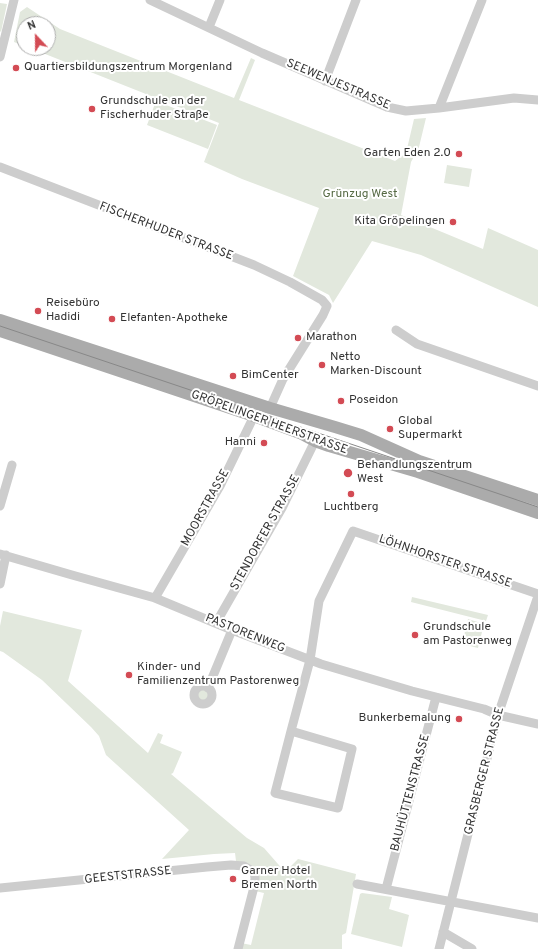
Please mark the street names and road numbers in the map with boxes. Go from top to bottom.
street label: SEEWENJESTRASSE [284,57,392,113]
street label: FISCHERHUDER STRASSE [97,200,235,264]
street label: GRÖPELINGER HEERSTRASSE [189,388,349,458]
street label: MOORSTRASSE [179,467,233,549]
street label: STENDORFER STRASSE [228,473,304,593]
street label: LÖHNHORSTER STRASSE [377,532,513,592]
street label: PASTORENWEG [203,611,287,657]
street label: GRASBERGER STRASSE [462,706,508,836]
street label: BAUHÜTTENSTRASSE [388,733,434,853]
street label: GEESTSTRASSE [84,864,172,888]

